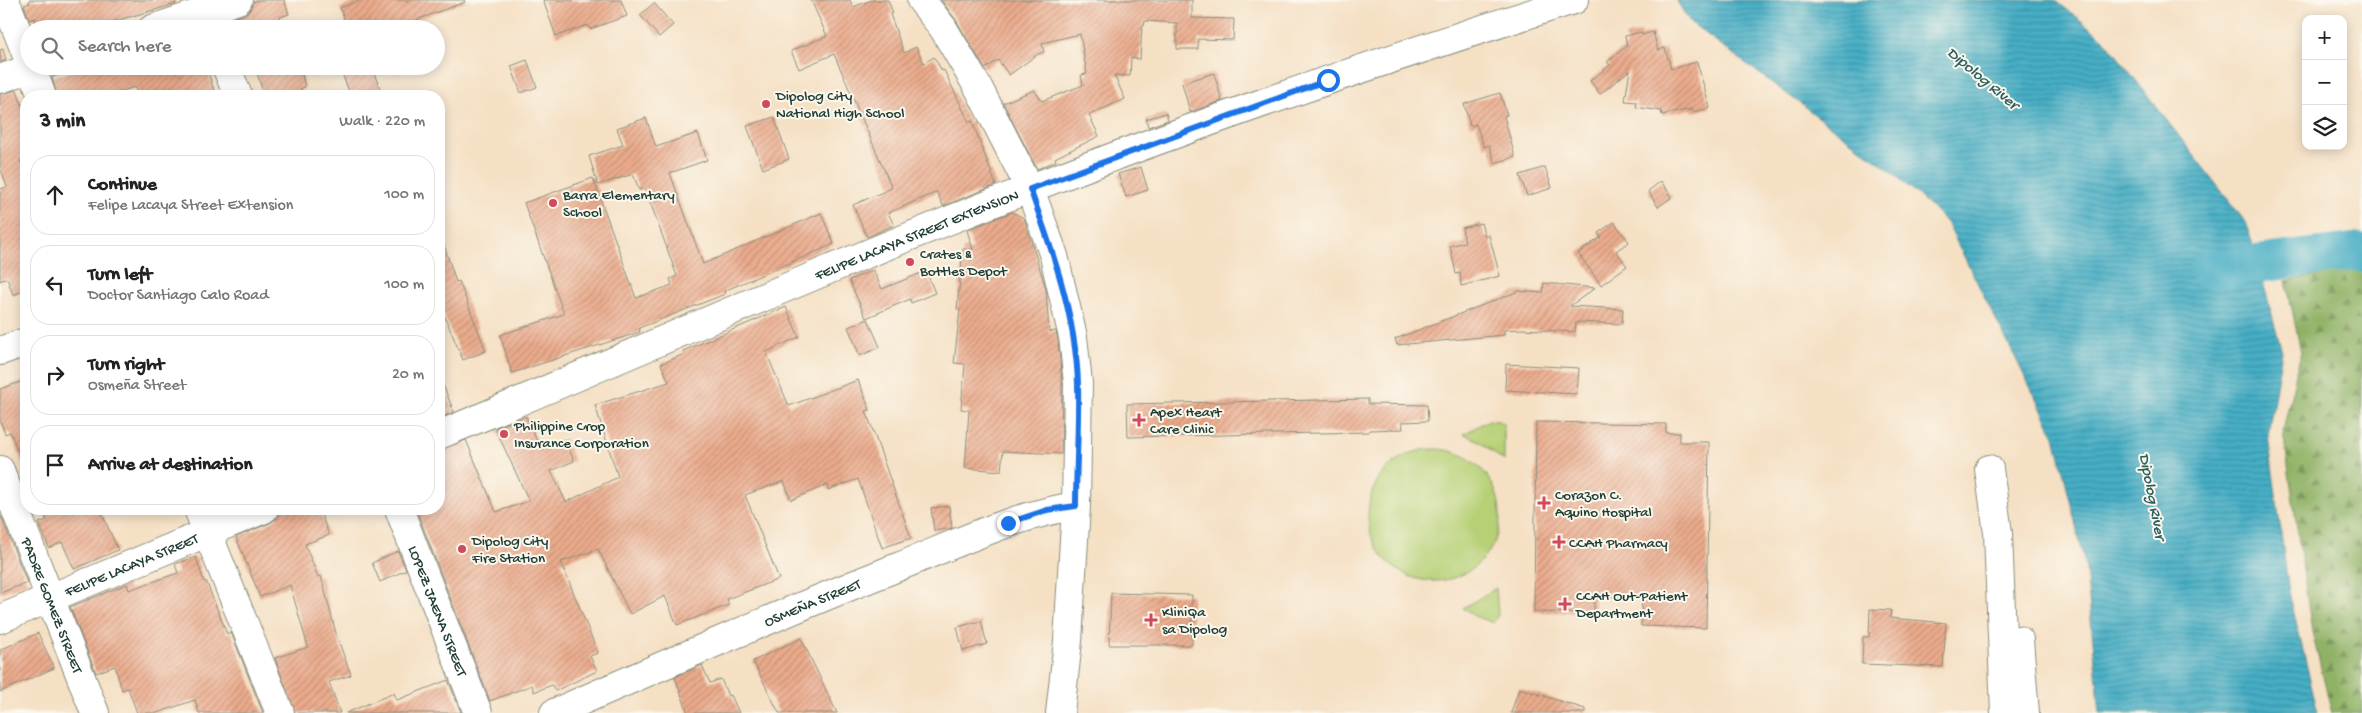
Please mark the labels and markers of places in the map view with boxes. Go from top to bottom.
place label: Dipolog City National High School [775,88,905,123]
marker: Dipolog City National High School [760,98,772,110]
place label: Barra Elementary School [562,187,675,222]
marker: Barra Elementary School [547,197,559,209]
place label: Crates & Bottles Depot [919,246,1009,281]
marker: Crates & Bottles Depot [904,256,916,268]
place label: Apex Heart Care Clinic [1150,404,1223,439]
marker: Apex Heart Care Clinic [1132,413,1146,427]
place label: Philippine Crop Insurance Corporation [513,418,649,453]
marker: Philippine Crop Insurance Corporation [498,428,510,440]
place label: Corazon C. Aquino Hospital [1555,487,1652,522]
marker: Corazon C. Aquino Hospital [1537,496,1551,510]
place label: Dipolog City Fire Station [471,533,549,568]
place label: CCAH Pharmacy [1569,535,1668,553]
marker: CCAH Pharmacy [1553,536,1565,548]
marker: Dipolog City Fire Station [456,543,468,555]
place label: CCAH Out-Patient Department [1575,588,1689,623]
marker: CCAH Out-Patient Department [1558,597,1572,611]
place label: KliniQa sa Dipolog [1162,604,1227,639]
marker: KliniQa sa Dipolog [1144,613,1158,627]

